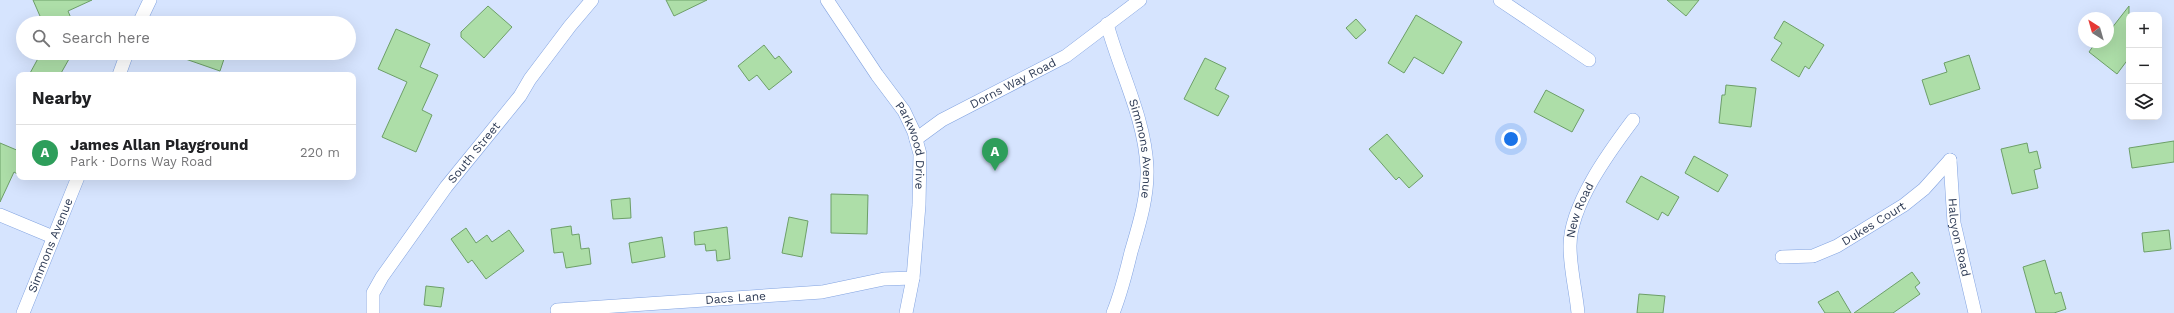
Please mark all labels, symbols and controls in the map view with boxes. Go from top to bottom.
north arrow [2078,12,2114,48]
map controls [2126,12,2162,120]
button: + [2126,12,2162,48]
search box [16,16,356,60]
icon: search [30,27,52,49]
text: Search here [62,29,150,47]
button: − [2126,48,2162,84]
street label: Dorns Way Road [967,55,1058,111]
button: layers [2126,84,2162,120]
text: Nearby [32,88,91,108]
street label: Simmons Avenue [1126,97,1154,199]
street label: Parkwood Drive [892,99,927,190]
street label: South Street [445,119,503,186]
your location [1501,129,1521,149]
text: James Allan Playground [70,136,248,154]
pin: A [982,138,1008,171]
text: A [41,145,49,160]
text: 220 m [300,145,340,160]
text: Park · Dorns Way Road [70,154,212,169]
street label: New Road [1563,180,1597,239]
street label: Simmons Avenue [25,196,76,295]
street label: Halcyon Road [1945,197,1973,278]
street label: Dukes Court [1839,199,1908,248]
street label: Dacs Lane [705,289,767,307]

